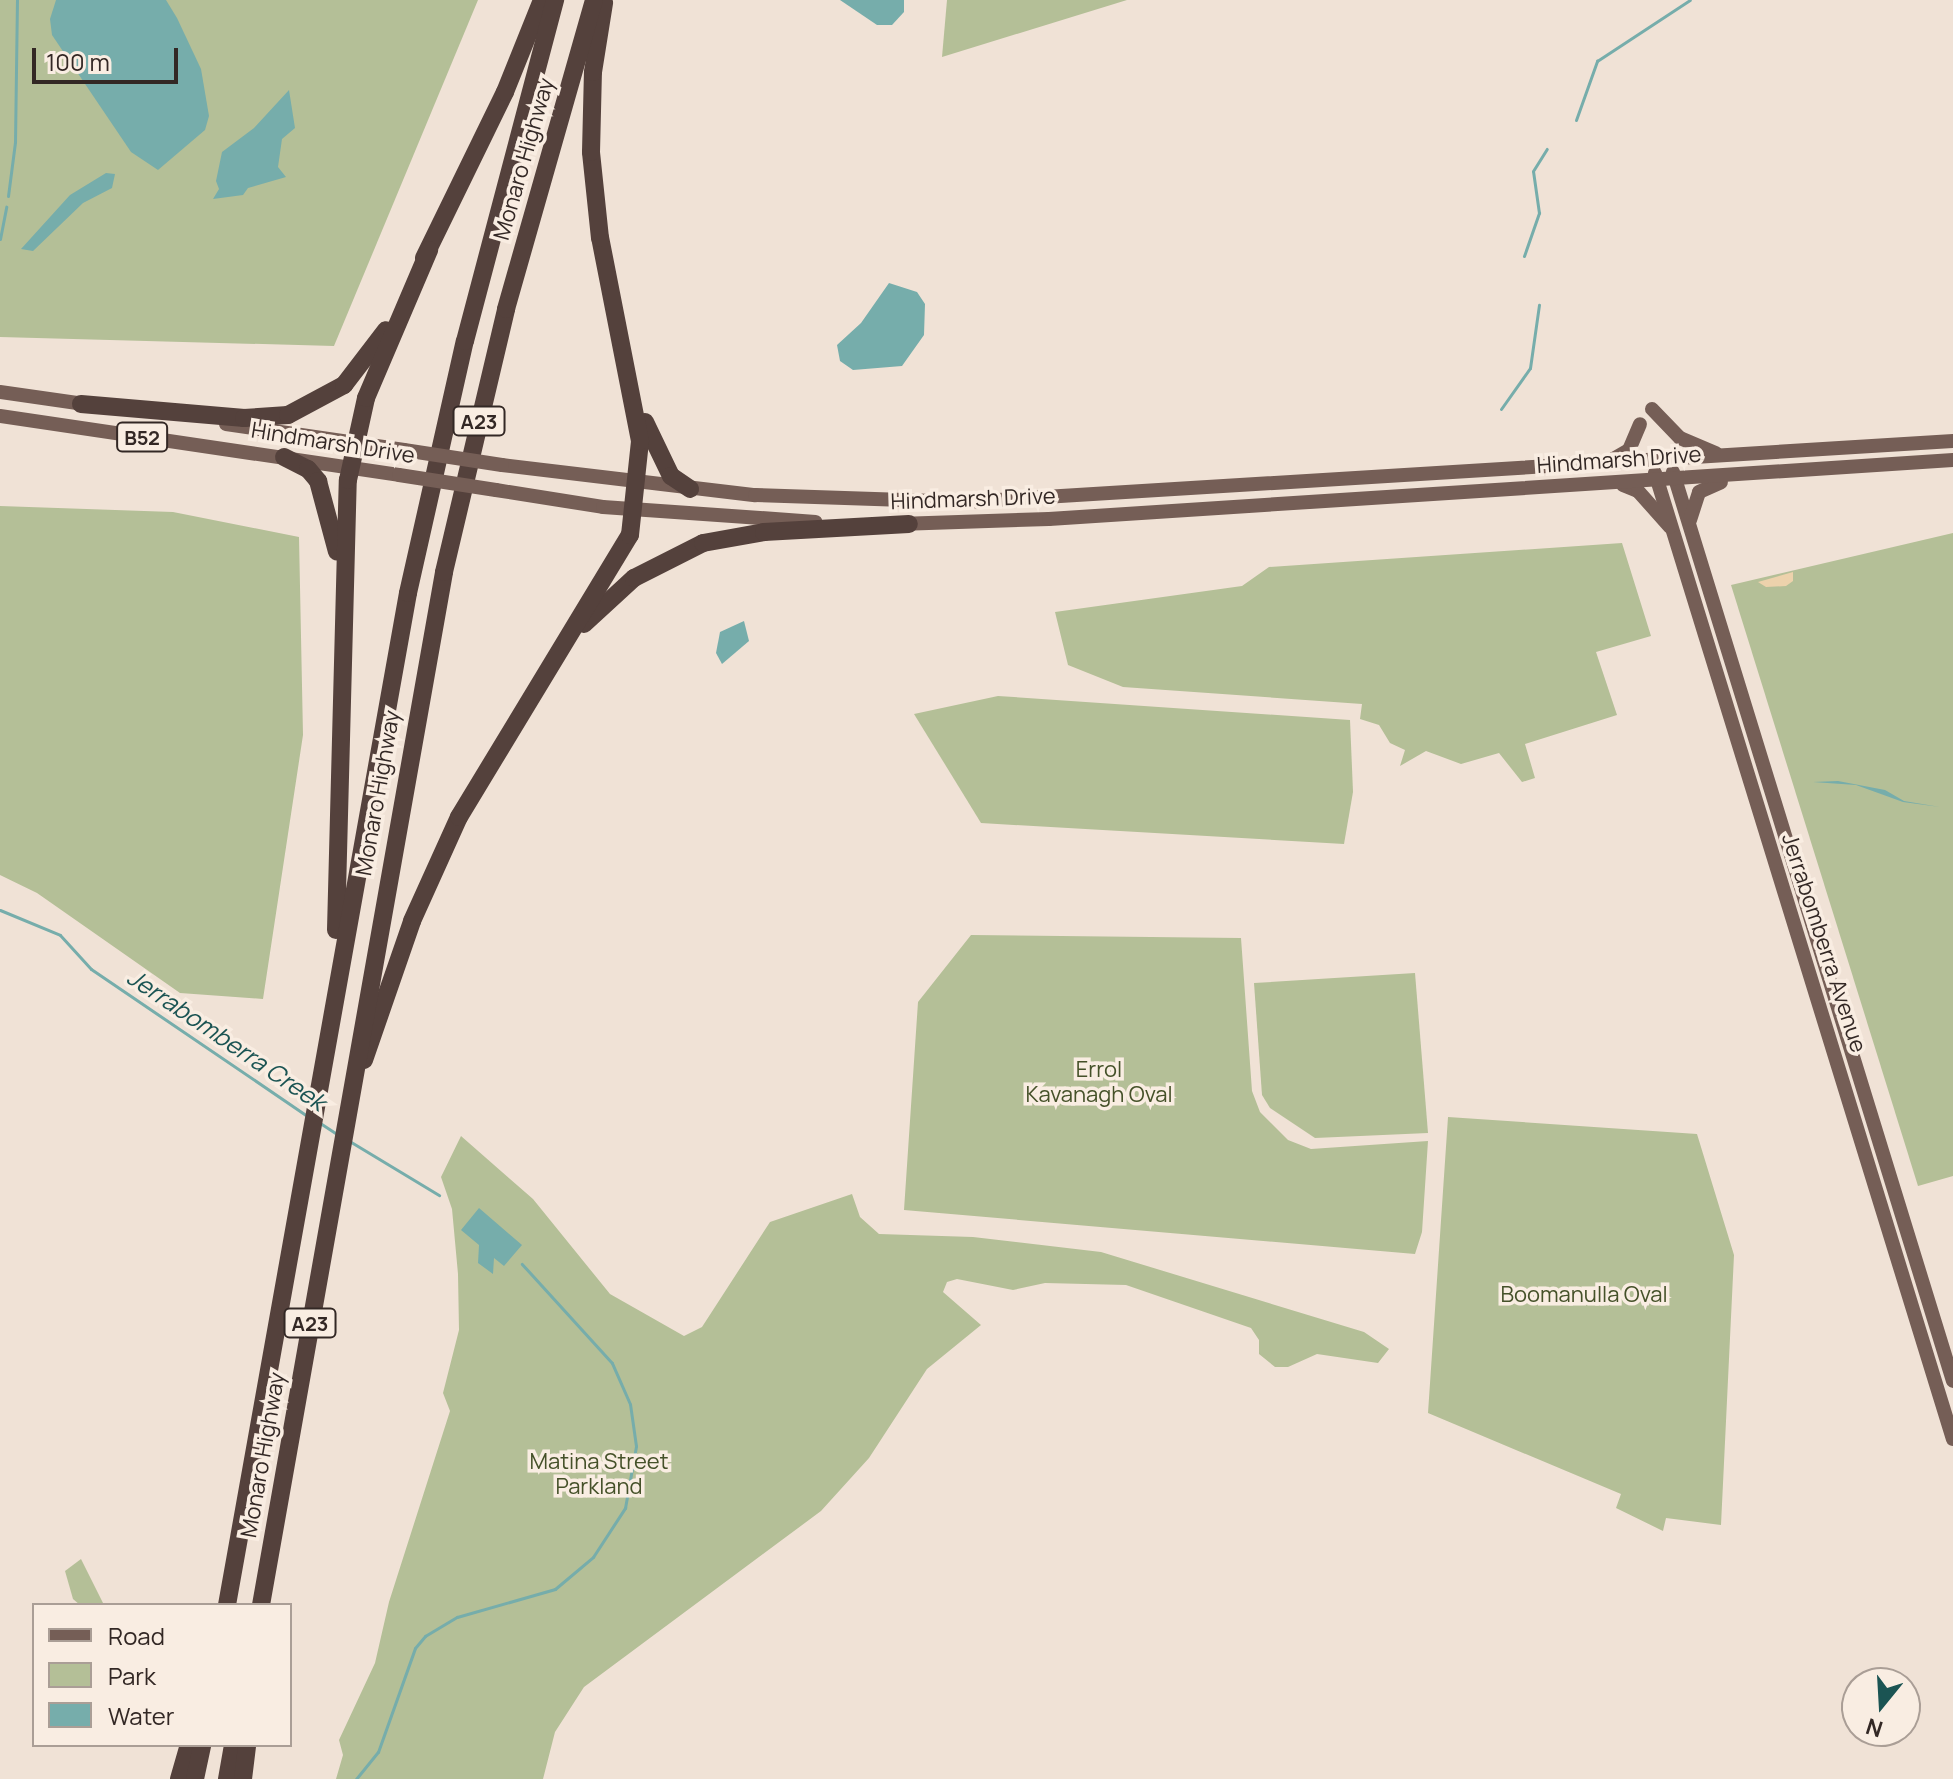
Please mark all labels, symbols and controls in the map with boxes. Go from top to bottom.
scale bar [36,32,182,82]
text: 100 m [46,45,110,78]
street label: Monaro Highway [488,75,560,243]
road number: A23 [451,405,507,437]
street label: Hindmarsh Drive [249,417,417,469]
road number: B52 [116,421,168,453]
street label: Hindmarsh Drive [1536,441,1702,479]
street label: Hindmarsh Drive [890,483,1056,515]
street label: Monaro Highway [350,708,406,878]
street label: Jerrabomberra Avenue [1776,830,1872,1056]
water label: Jerrabomberra Creek [122,962,332,1116]
park label: Errol Kavanagh Oval [1025,1056,1173,1108]
park label: Boomanulla Oval [1500,1282,1668,1308]
road number: A23 [282,1307,338,1339]
street label: Monaro Highway [235,1370,291,1540]
park label: Matina Street Parkland [530,1448,668,1500]
legend [32,1603,292,1747]
text: Road [108,1619,165,1652]
text: Park [108,1659,156,1692]
north arrow [1841,1667,1921,1747]
text: Water [108,1699,175,1732]
text: N [1862,1711,1886,1745]

